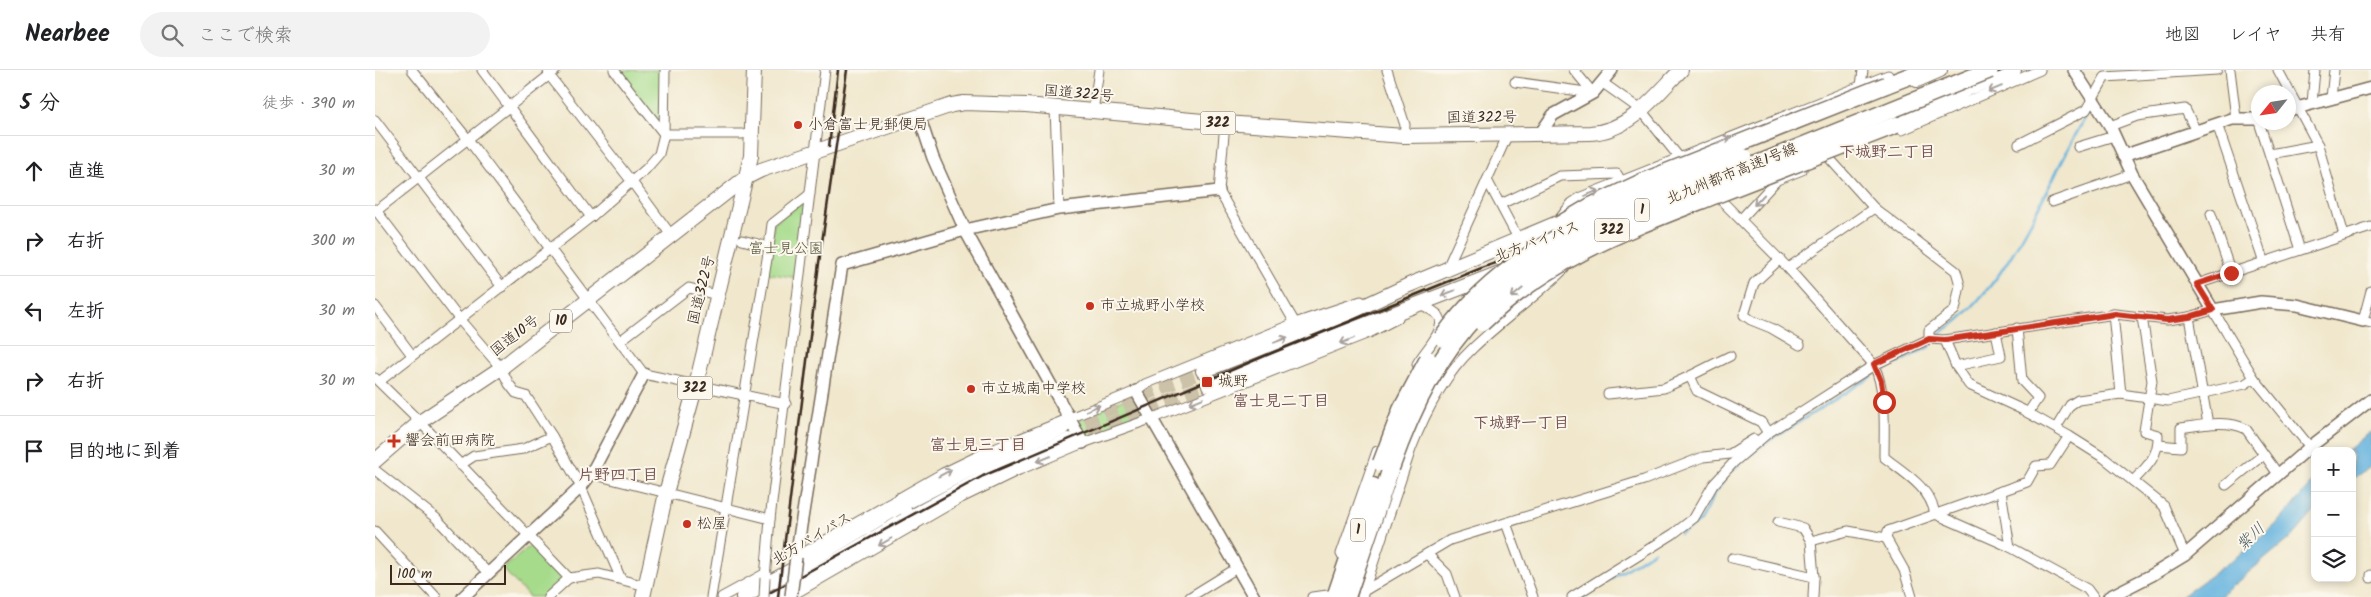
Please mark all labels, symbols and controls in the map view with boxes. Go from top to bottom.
search box [140,12,490,57]
text: Nearbee [25,15,110,54]
icon: search [158,21,186,49]
text: ここで検索 [198,21,293,51]
text: 地図 [2165,21,2201,50]
text: レイヤ [2229,21,2282,50]
text: 共有 [2310,21,2346,50]
street label: 国道322号 [1043,79,1115,109]
one-way arrow [1988,84,2003,94]
north arrow [2251,85,2296,130]
text: 5 分 [20,87,60,120]
text: 徒歩 · 390 m [262,91,355,116]
street label: 国道322号 [1446,105,1518,131]
road number: 322 [1201,112,1235,134]
place label: 小倉富士見郵便局 [808,113,928,137]
marker: 小倉富士見郵便局 [792,119,804,131]
one-way arrow [1716,135,1731,144]
street label: 北九州都市高速1号線 [1663,137,1801,211]
district label: 下城野二丁目 [1839,140,1935,165]
icon: ahead [20,157,48,185]
text: 直進 [67,157,105,187]
text: 30 m [319,158,355,183]
one-way arrow [1584,187,1599,197]
one-way arrow [1753,193,1765,206]
road number: 1 [1635,198,1649,222]
street label: 北方バイパス [1491,215,1583,269]
road number: 322 [1595,218,1629,242]
icon: right [20,227,48,255]
text: 右折 [67,227,105,257]
text: 300 m [311,228,355,253]
park label: 富士見公園 [748,237,824,261]
street label: 国道322号 [682,253,722,327]
route end [2220,262,2243,285]
one-way arrow [1511,287,1524,298]
one-way arrow [1441,289,1456,299]
place label: 市立城野小学校 [1100,294,1205,318]
icon: left [20,297,48,325]
text: 左折 [67,297,105,327]
text: 30 m [319,298,355,323]
marker: 市立城野小学校 [1084,300,1096,312]
street label: 国道10号 [485,309,545,363]
road number: 10 [550,310,572,332]
one-way arrow [1273,335,1288,344]
one-way arrow [1340,337,1355,346]
icon: right [20,367,48,395]
text: 右折 [67,367,105,397]
text: 30 m [319,368,355,393]
place label: 城野 [1218,370,1248,394]
marker: 城野 [1200,375,1214,389]
road number: 322 [677,376,713,400]
place label: 市立城南中学校 [981,377,1086,401]
marker: 市立城南中学校 [965,383,977,395]
district label: 富士見二丁目 [1233,389,1329,414]
route start [1873,391,1896,414]
one-way arrow [1189,397,1204,406]
one-way arrow [1085,403,1101,412]
district label: 下城野一丁目 [1473,411,1569,436]
place label: 響会前田病院 [405,429,495,453]
district label: 富士見三丁目 [930,433,1026,458]
marker: 響会前田病院 [387,434,401,448]
icon: arrive [20,437,48,465]
text: 目的地に到着 [67,437,181,467]
map controls [2311,447,2356,582]
button: + [2311,447,2356,492]
one-way arrow [1037,456,1052,465]
district label: 片野四丁目 [578,463,658,488]
one-way arrow [937,468,952,478]
button: − [2311,492,2356,537]
street label: 北方バイパス [767,506,857,572]
place label: 松屋 [697,512,727,536]
water label: 紫川 [2231,517,2271,557]
marker: 松屋 [681,518,693,530]
road number: 1 [1351,518,1365,542]
button: layers [2311,537,2356,582]
one-way arrow [878,538,892,548]
scale bar [390,562,506,585]
text: 100 m [397,563,432,585]

